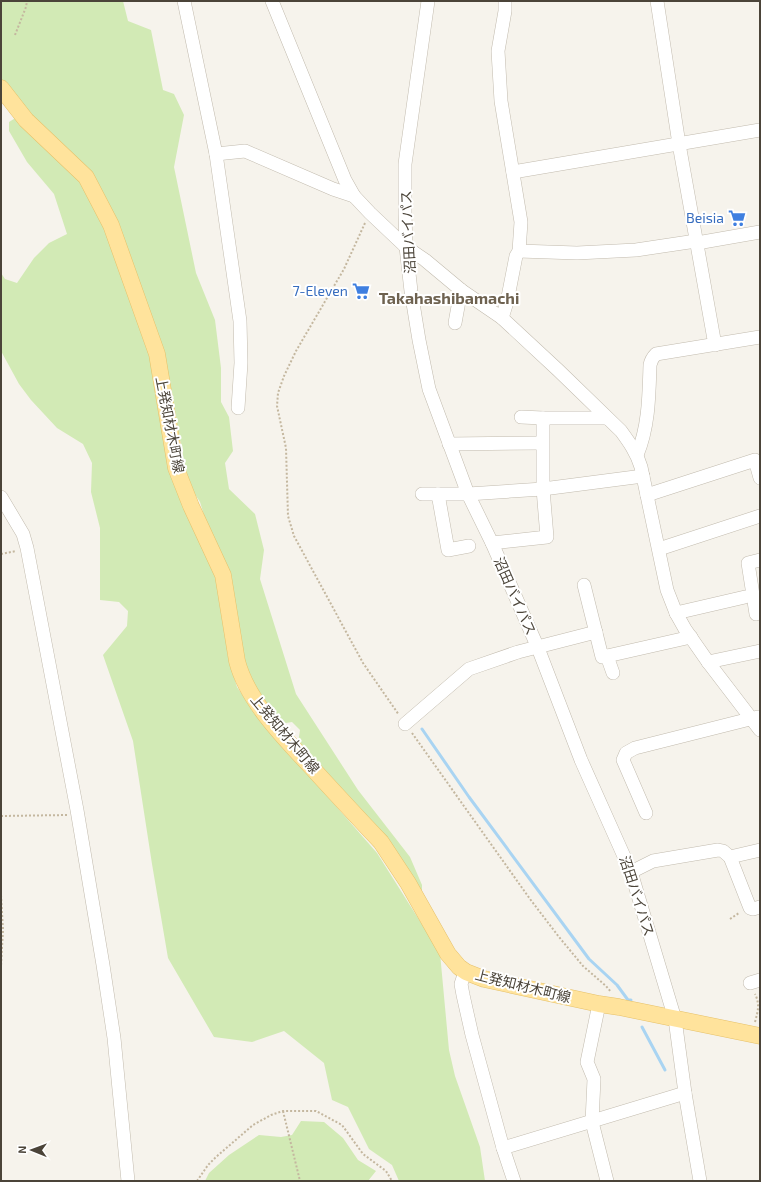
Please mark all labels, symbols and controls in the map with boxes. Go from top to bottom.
street label: 沼田バイパス [397,190,418,274]
supermarket icon: Beisia [727,208,747,228]
place label: Beisia [686,209,724,226]
supermarket icon: 7-Eleven [351,281,371,301]
place label: 7-Eleven [292,282,348,299]
district label: Takahashibamachi [379,288,519,307]
street label: 上発知材木町線 [153,375,188,475]
street label: 沼田バイパス [491,554,540,638]
street label: 上発知材木町線 [247,691,323,777]
street label: 沼田バイパス [616,853,658,938]
street label: 上発知材木町線 [474,965,573,1006]
north arrow [12,1130,52,1170]
text: N [15,1146,28,1154]

